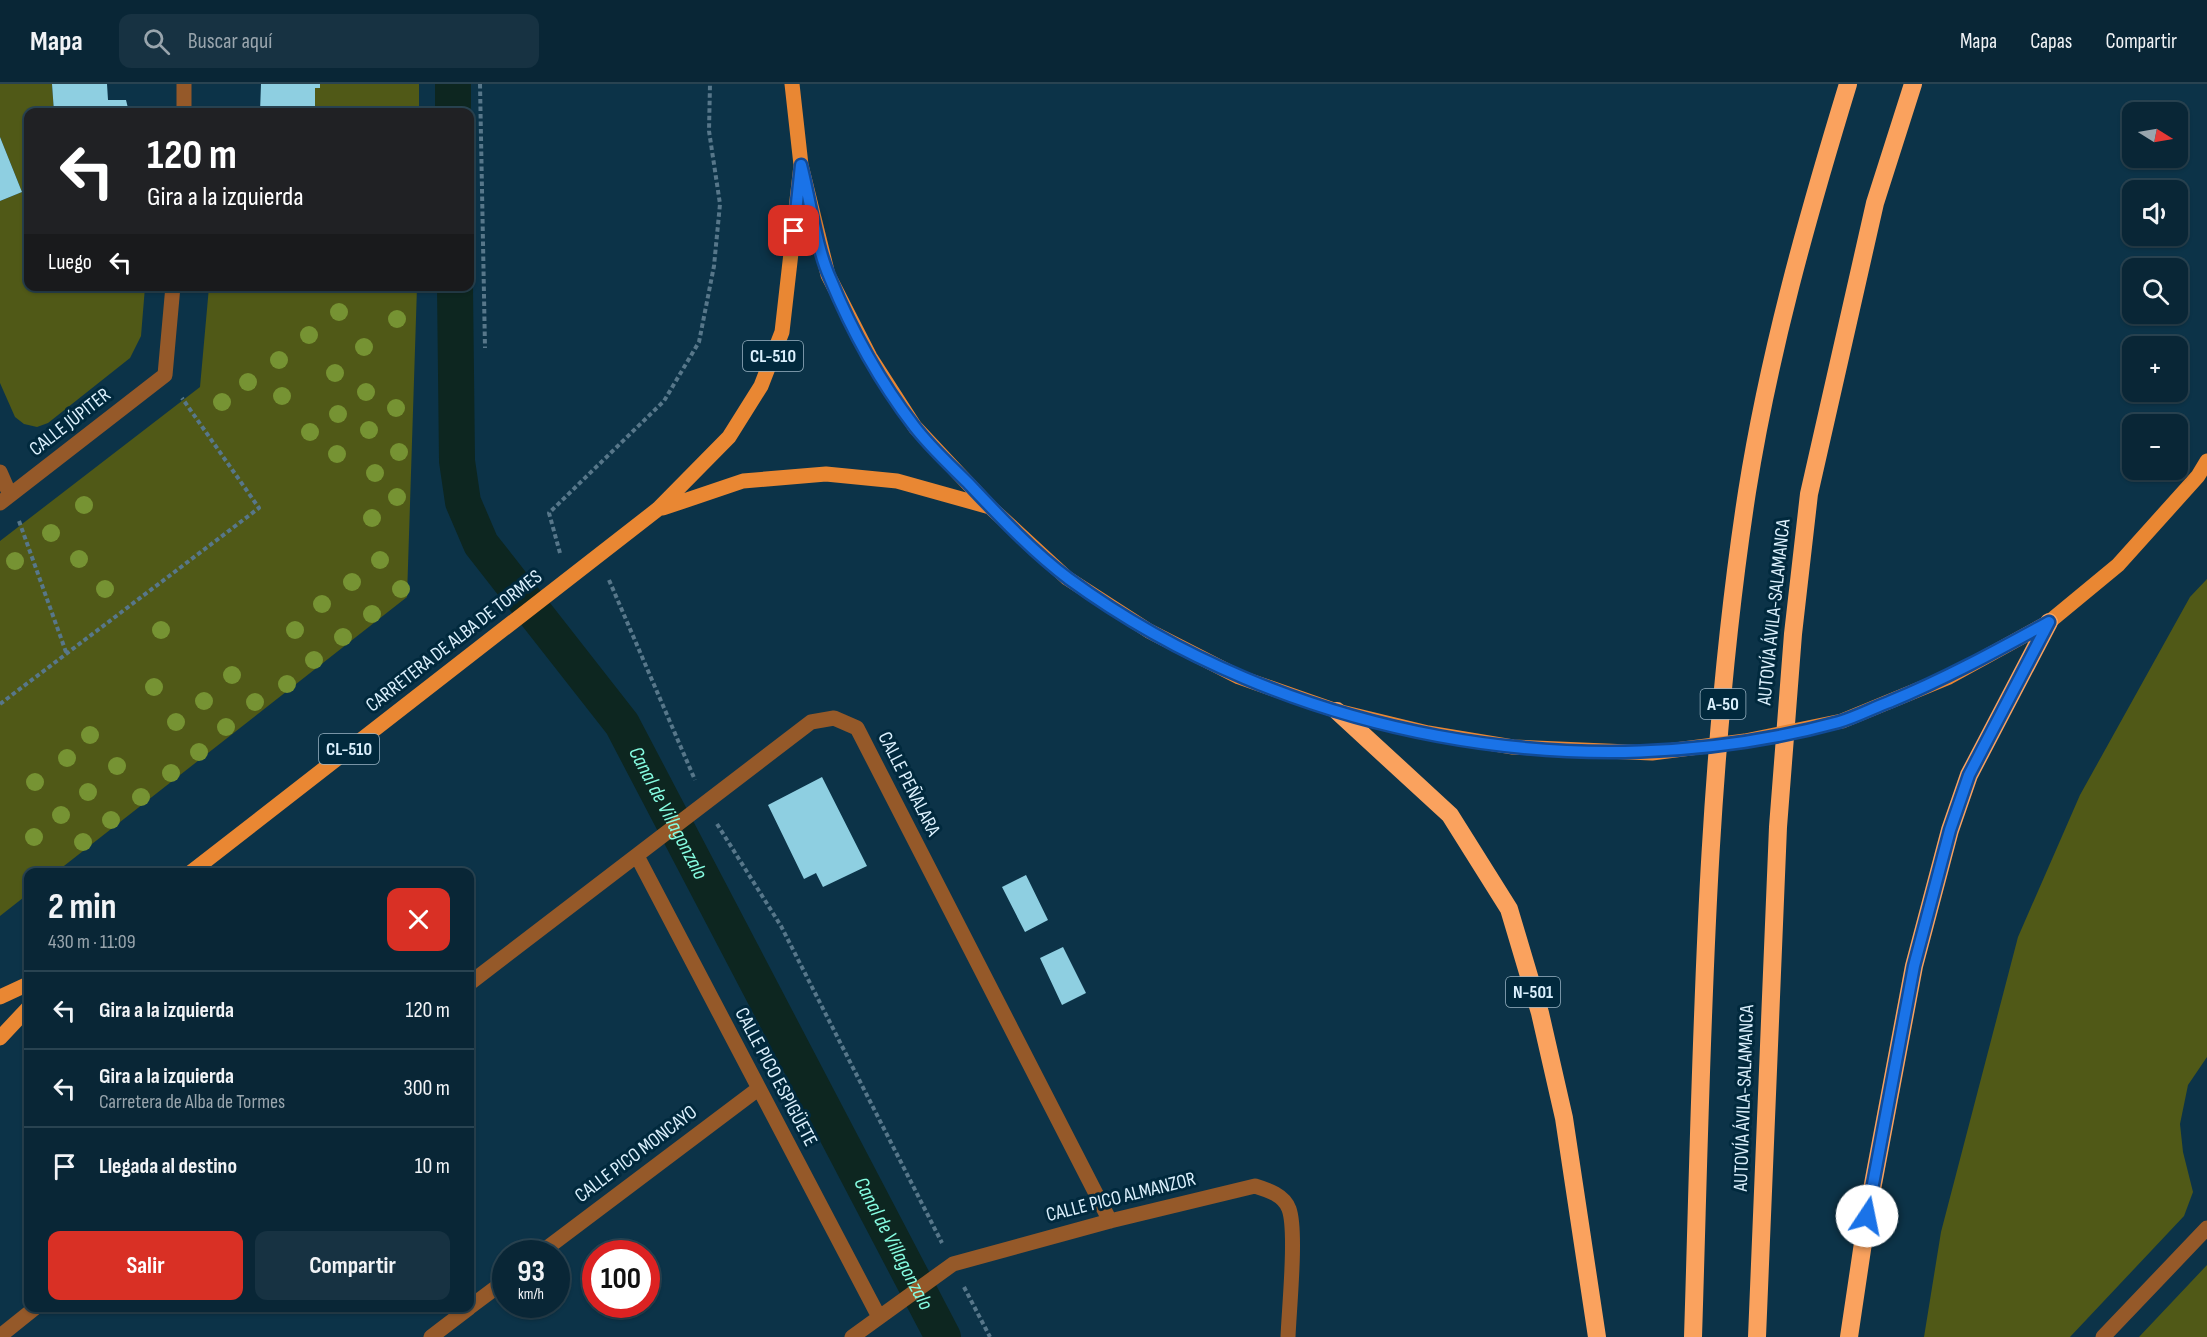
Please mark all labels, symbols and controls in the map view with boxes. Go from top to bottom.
search box [119,14,539,68]
text: Mapa [30,25,83,58]
icon: search [140,25,173,58]
text: Buscar aquí [188,28,272,55]
text: Mapa [1960,29,1997,54]
text: Capas [2030,29,2072,54]
text: Compartir [2105,29,2177,54]
north arrow [2122,102,2188,168]
map controls [2122,102,2188,480]
text: 120 m [147,130,237,181]
icon: left [48,132,126,210]
button: sound [2122,180,2188,246]
text: Gira a la izquierda [147,181,304,213]
pin [768,205,819,256]
icon: arrive [777,214,810,247]
icon: left [104,246,137,279]
text: Luego [48,249,92,276]
button: search [2122,258,2188,324]
button: + [2122,336,2188,402]
road number: CL-510 [743,341,803,371]
street label: CALLE JÚPITER [25,383,115,461]
button: − [2122,414,2188,480]
street label: AUTOVÍA ÁVILA-SALAMANCA [1752,517,1796,707]
street label: CARRETERA DE ALBA DE TORMES [361,565,547,717]
road number: A-50 [1700,689,1746,719]
street label: CALLE PEÑALARA [872,728,946,841]
road number: CL-510 [319,734,379,764]
water label: Canal de Villagonzalo [624,742,714,884]
text: 2 min [48,886,117,929]
button: close [387,888,450,951]
text: 430 m · 11:09 [48,930,136,954]
road number: N-501 [1506,977,1560,1007]
icon: left [48,994,81,1027]
text: Gira a la izquierda [99,997,234,1024]
text: 120 m [406,997,450,1024]
street label: CALLE PICO ESPIGÜETE [729,1004,823,1150]
street label: AUTOVÍA ÁVILA-SALAMANCA [1729,1004,1759,1193]
text: Gira a la izquierda [99,1063,234,1090]
icon: left [48,1072,81,1105]
text: 300 m [404,1075,450,1102]
text: Carretera de Alba de Tormes [99,1090,285,1114]
street label: CALLE PICO MONCAYO [570,1100,702,1208]
icon: arrive [48,1150,81,1183]
text: Llegada al destino [99,1153,237,1180]
text: 10 m [415,1153,450,1180]
street label: CALLE PICO ALMANZOR [1044,1167,1198,1227]
water label: Canal de Villagonzalo [849,1173,939,1314]
position arrow [1835,1184,1899,1248]
button: Salir [48,1231,243,1300]
button: Compartir [255,1231,450,1300]
speed limit sign: 100 [582,1240,660,1318]
text: 93 [517,1254,545,1290]
text: km/h [518,1285,544,1304]

